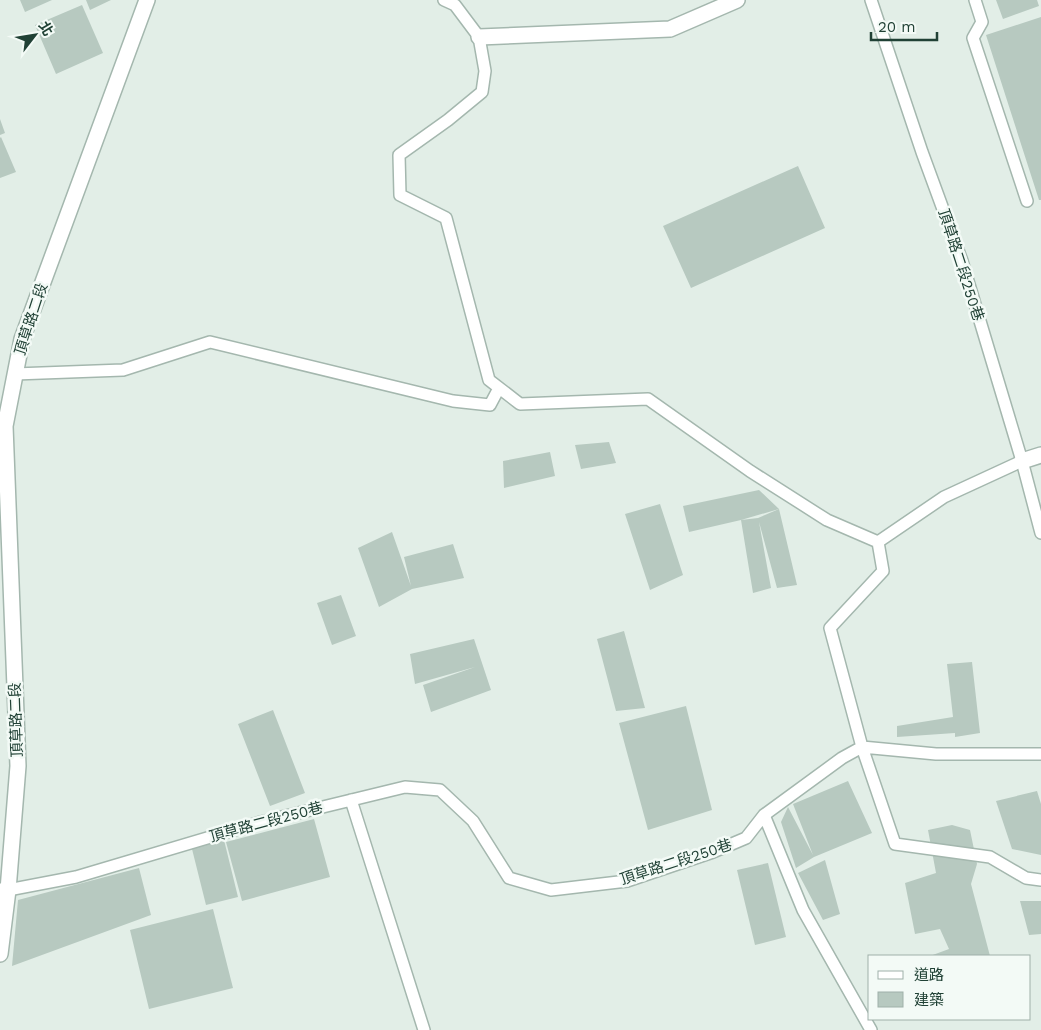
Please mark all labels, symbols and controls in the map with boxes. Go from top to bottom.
north arrow [10,10,60,60]
scale bar [871,10,937,42]
text: 北 [36,18,57,38]
text: 20 m [878,18,916,36]
street label: 頂草路二段250巷 [934,207,988,323]
street label: 頂草路二段 [11,281,51,357]
street label: 頂草路二段 [6,682,26,758]
street label: 頂草路二段250巷 [207,798,325,846]
street label: 頂草路二段250巷 [618,835,734,889]
legend [868,955,1031,1020]
text: 道路 [914,966,944,984]
text: 建築 [914,991,944,1009]

